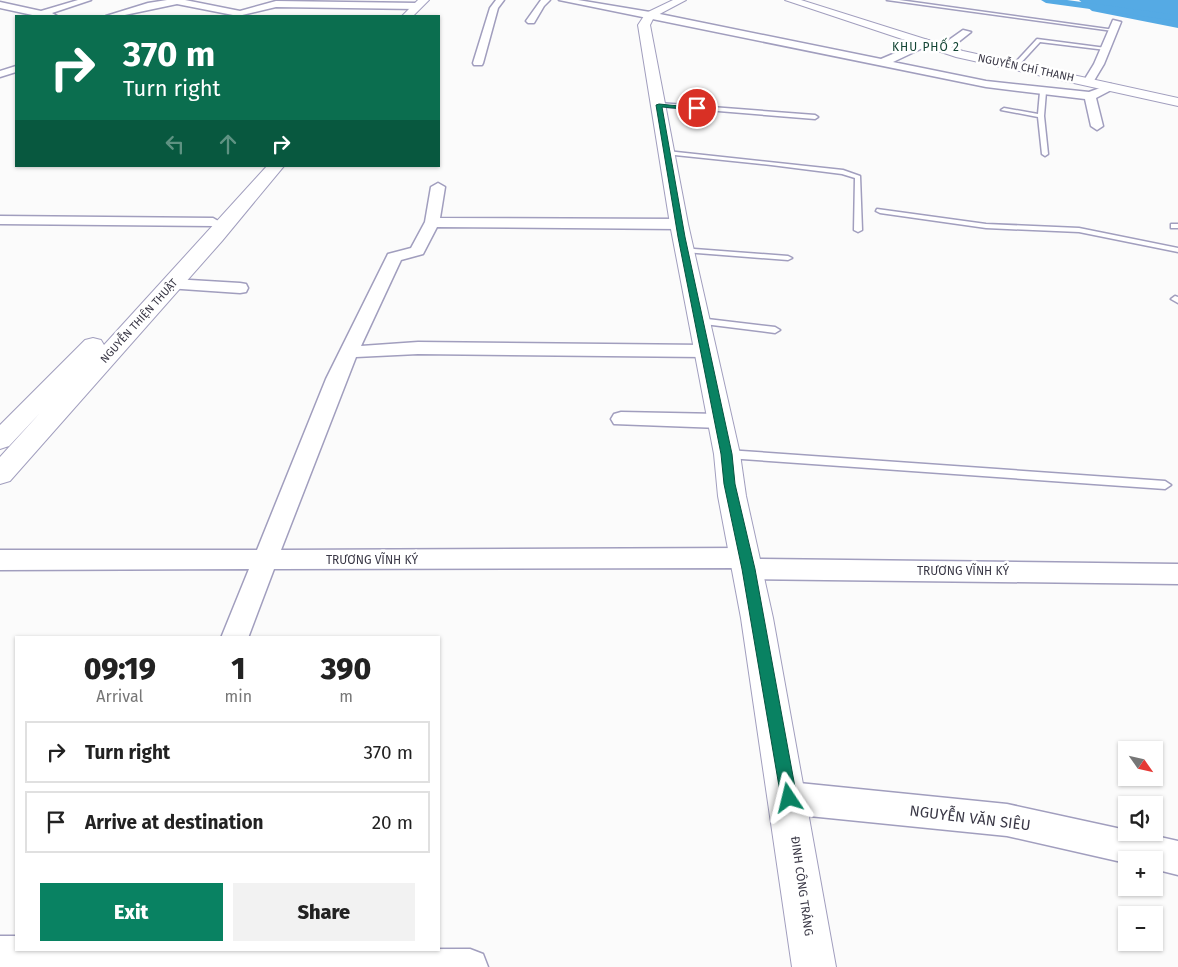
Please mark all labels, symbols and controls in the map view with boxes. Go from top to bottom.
text: 370 m [123,33,215,75]
icon: right [40,35,105,100]
district label: KHU PHỐ 2 [892,37,960,54]
street label: NGUYỄN CHÍ THANH [977,50,1076,85]
text: Turn right [123,75,220,102]
pin [676,87,718,129]
icon: arrive [683,94,711,122]
icon: left [161,130,189,158]
icon: ahead [214,130,242,158]
icon: right [267,130,295,158]
street label: NGUYỄN THIỆN THUẬT [97,275,180,366]
street label: TRƯƠNG VĨNH KÝ [326,552,419,567]
street label: TRƯƠNG VĨNH KÝ [917,563,1010,578]
text: 09:19 [84,651,156,687]
text: 1 [231,651,245,687]
text: 390 [321,651,371,687]
text: Arrival [96,687,143,706]
text: min [225,687,252,706]
text: m [339,687,353,706]
icon: right [42,738,70,766]
text: Turn right [85,741,170,764]
text: 370 m [363,741,413,764]
north arrow [1118,741,1162,786]
map controls [1118,741,1163,951]
position arrow [762,771,814,823]
button: sound [1118,796,1163,841]
street label: NGUYỄN VĂN SIÊU [909,801,1032,834]
icon: arrive [42,808,70,836]
text: Arrive at destination [85,811,264,834]
text: 20 m [372,811,413,834]
street label: ĐINH CÔNG TRÁNG [788,835,817,937]
button: + [1118,851,1163,896]
button: Exit [40,883,223,941]
button: Share [233,883,415,941]
button: − [1118,906,1163,951]

